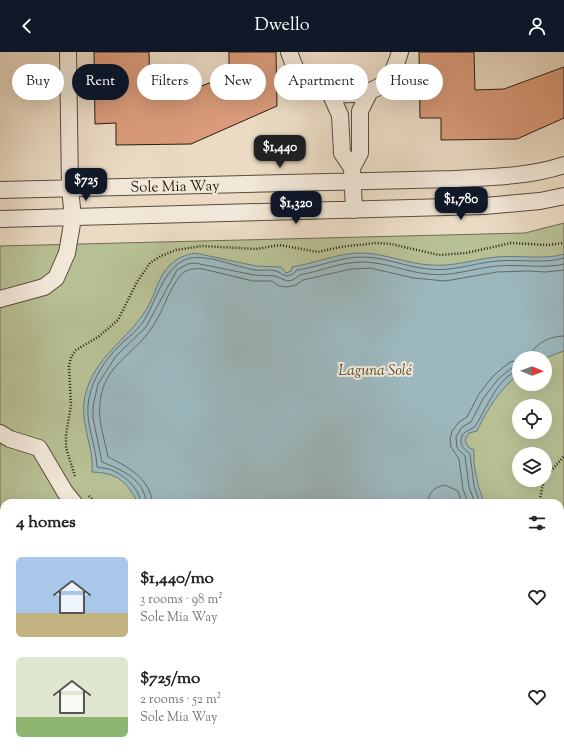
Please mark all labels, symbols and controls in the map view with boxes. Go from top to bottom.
text: Dwello [254,13,310,39]
icon: back [16,15,38,37]
icon: person [526,15,548,37]
chip: Buy [12,64,64,100]
chip: Rent [72,64,129,100]
chip: Filters [137,64,202,100]
chip: New [210,64,266,100]
chip: Apartment [274,64,368,100]
chip: House [376,64,443,100]
pin: $1,440 [247,135,313,169]
text: $1,440 [263,139,297,157]
pin: $725 [62,168,110,202]
text: $725 [74,172,98,190]
street label: Sole Mia Way [130,176,220,199]
pin: $1,780 [428,187,494,221]
pin: $1,320 [263,191,329,225]
text: $1,780 [444,191,478,209]
text: $1,320 [280,195,312,213]
north arrow [512,351,552,391]
map controls [512,351,552,487]
park label: Laguna Solé [338,361,412,382]
button: locate [512,399,552,439]
button: layers [512,447,552,487]
text: 4 homes [16,511,76,535]
icon: filters [526,512,548,534]
text: $1,440/mo [140,567,214,591]
icon: home [48,573,96,621]
icon: heart [526,586,548,608]
text: 3 rooms · 98 m² [140,591,223,609]
text: Sole Mia Way [140,609,217,627]
text: $725/mo [140,667,200,691]
icon: home [48,673,96,721]
icon: heart [526,686,548,708]
text: 2 rooms · 52 m² [140,691,221,709]
text: Sole Mia Way [140,709,217,727]

